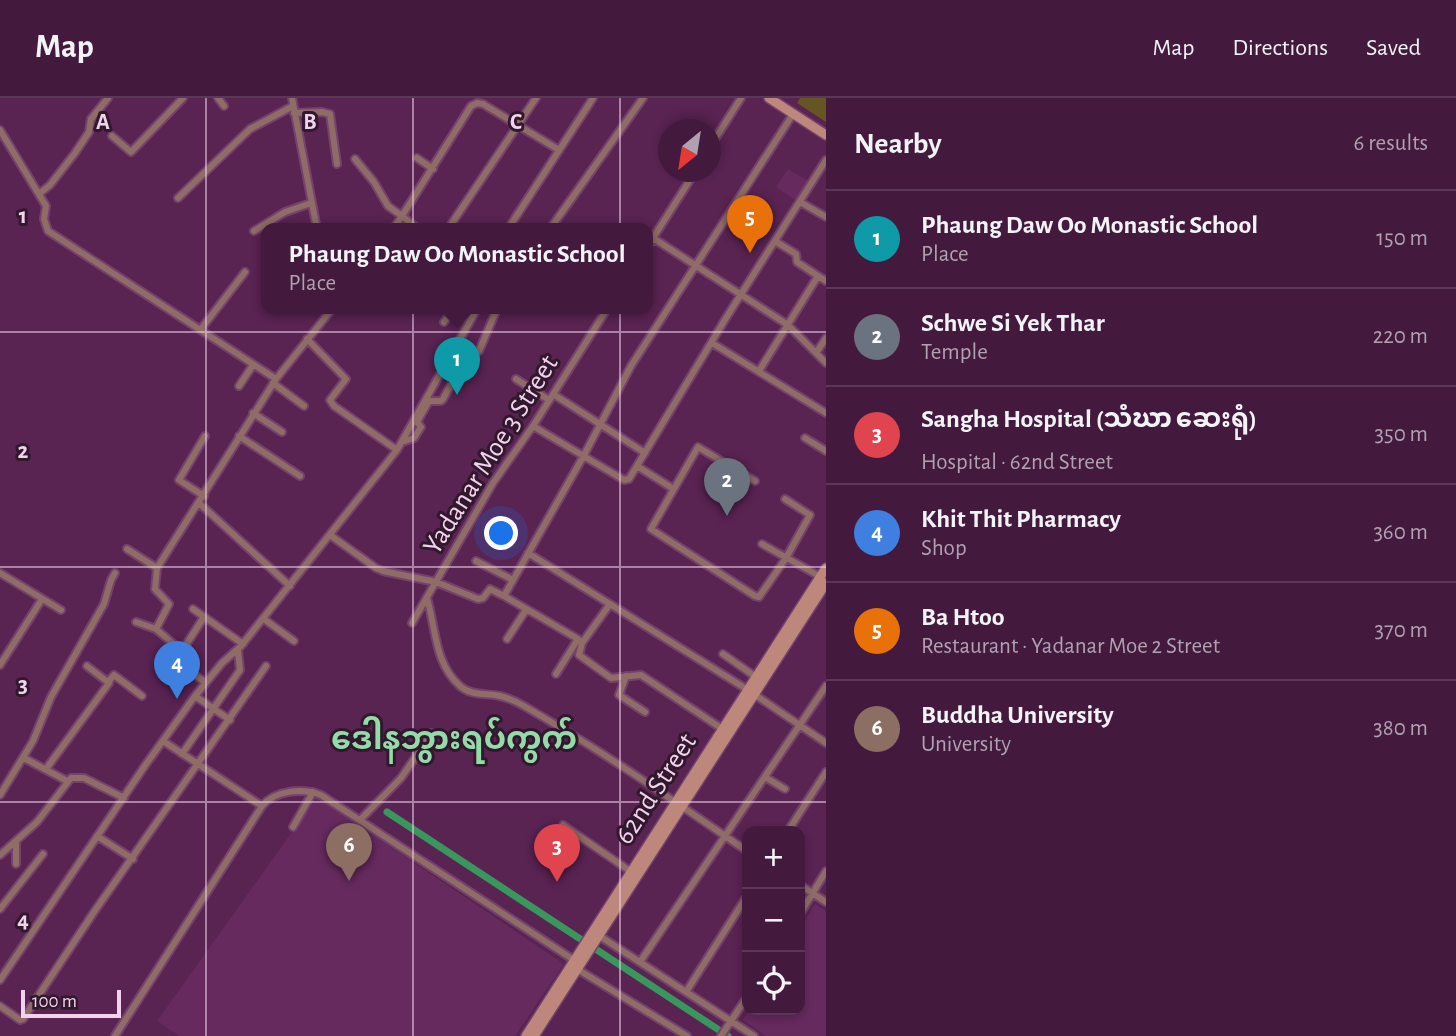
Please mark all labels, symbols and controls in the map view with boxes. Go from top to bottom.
text: Map [35,31,94,64]
text: Map [1152,36,1194,60]
text: Directions [1232,36,1328,60]
text: Saved [1366,36,1421,60]
text: A [96,111,110,134]
text: B [303,111,317,134]
text: C [510,111,522,134]
north arrow [658,119,721,182]
text: Nearby [854,129,942,159]
text: 6 results [1354,132,1428,155]
pin: 5 [727,195,773,253]
text: 1 [19,205,27,228]
text: Phaung Daw Oo Monastic School [921,212,1258,238]
popup [261,223,653,314]
text: 1 [873,227,881,250]
text: 150 m [1376,227,1428,250]
text: Phaung Daw Oo Monastic School [288,241,626,267]
text: Place [921,243,969,266]
text: Place [288,272,336,295]
text: Schwe Si Yek Thar [921,310,1105,336]
text: 2 [872,325,882,348]
text: 220 m [1373,325,1428,348]
pin: 1 [434,337,480,395]
text: Temple [921,341,988,364]
street label: Yadanar Moe 3 Street [419,351,564,559]
text: Sangha Hospital (သံဃာ ဆေးရုံ) [921,406,1257,432]
text: 3 [872,423,882,446]
text: 350 m [1375,423,1428,446]
text: 2 [18,440,29,463]
text: Hospital · 62nd Street [921,451,1113,474]
pin: 2 [704,458,750,516]
text: Khit Thit Pharmacy [921,506,1121,532]
your location [484,516,518,550]
text: 4 [871,521,883,544]
text: 360 m [1373,521,1428,544]
text: Shop [921,537,967,560]
text: Ba Htoo [921,604,1005,630]
text: 5 [872,619,882,642]
text: 370 m [1375,619,1428,642]
text: Restaurant · Yadanar Moe 2 Street [921,635,1220,658]
pin: 4 [154,641,200,699]
text: 3 [18,674,28,697]
text: Buddha University [921,702,1114,728]
district label: ဒေါနဘွားရပ်ကွက် [331,716,577,764]
text: 6 [871,717,883,740]
text: 380 m [1373,717,1428,740]
street label: 62nd Street [610,729,702,849]
text: University [921,733,1011,756]
pin: 6 [326,823,372,881]
pin: 3 [534,824,580,882]
map controls [742,826,805,1015]
button: + [742,826,805,889]
button: − [742,889,805,952]
text: 4 [17,909,29,932]
button: locate [742,952,805,1015]
scale bar [21,987,121,1019]
text: 100 m [32,992,77,1011]

